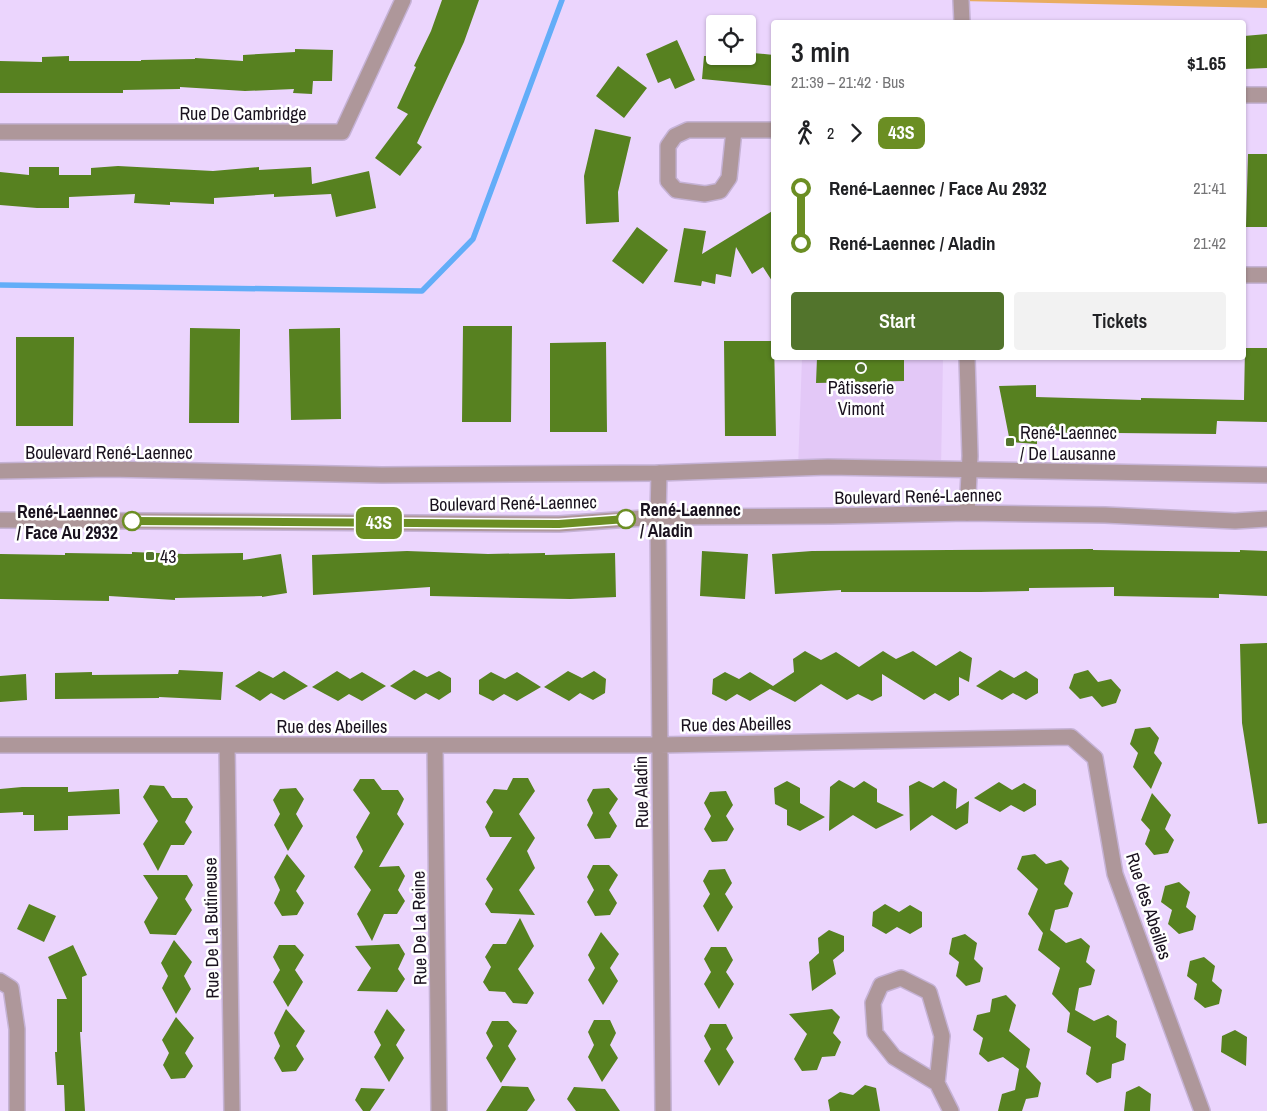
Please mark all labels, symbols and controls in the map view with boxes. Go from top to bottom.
map controls [706,15,756,65]
button: locate [706,15,756,65]
text: 3 min [791,33,850,71]
text: $1.65 [1187,50,1226,76]
text: 21:39 – 21:42 · Bus [791,71,905,93]
street label: Rue De Cambridge [179,101,307,126]
icon: walk [791,119,819,147]
icon: forward [842,119,870,147]
text: 43S [888,120,915,145]
text: 2 [827,122,834,144]
text: René-Laennec / Face Au 2932 [829,175,1047,201]
text: 21:41 [1193,177,1226,199]
text: René-Laennec / Aladin [829,230,996,256]
text: 21:42 [1193,232,1226,254]
button: Start [791,292,1004,350]
button: Tickets [1014,292,1226,350]
marker: Pâtisserie Vimont [855,362,867,374]
place label: Pâtisserie Vimont [828,375,894,421]
place label: René-Laennec / De Lausanne [1020,420,1117,466]
marker: René-Laennec / De Lausanne [1004,436,1016,448]
street label: Boulevard René-Laennec [25,440,193,465]
street label: Boulevard René-Laennec [834,482,1002,510]
street label: Boulevard René-Laennec [429,489,597,517]
place label: René-Laennec / Aladin [640,497,741,543]
place label: René-Laennec / Face Au 2932 [17,499,118,545]
line badge: 43S [350,507,408,539]
marker: René-Laennec / Aladin [616,509,636,529]
text: 43S [366,510,392,535]
marker: René-Laennec / Face Au 2932 [122,511,142,531]
place label: 43 [160,544,176,569]
marker: 43 [144,550,156,562]
street label: Rue des Abeilles [680,711,792,737]
street label: Rue des Abeilles [277,714,387,739]
street label: Rue Aladin [628,756,654,828]
street label: Rue des Abeilles [1120,849,1178,963]
street label: Rue De La Butineuse [197,857,225,999]
street label: Rue De La Reine [406,871,432,985]

